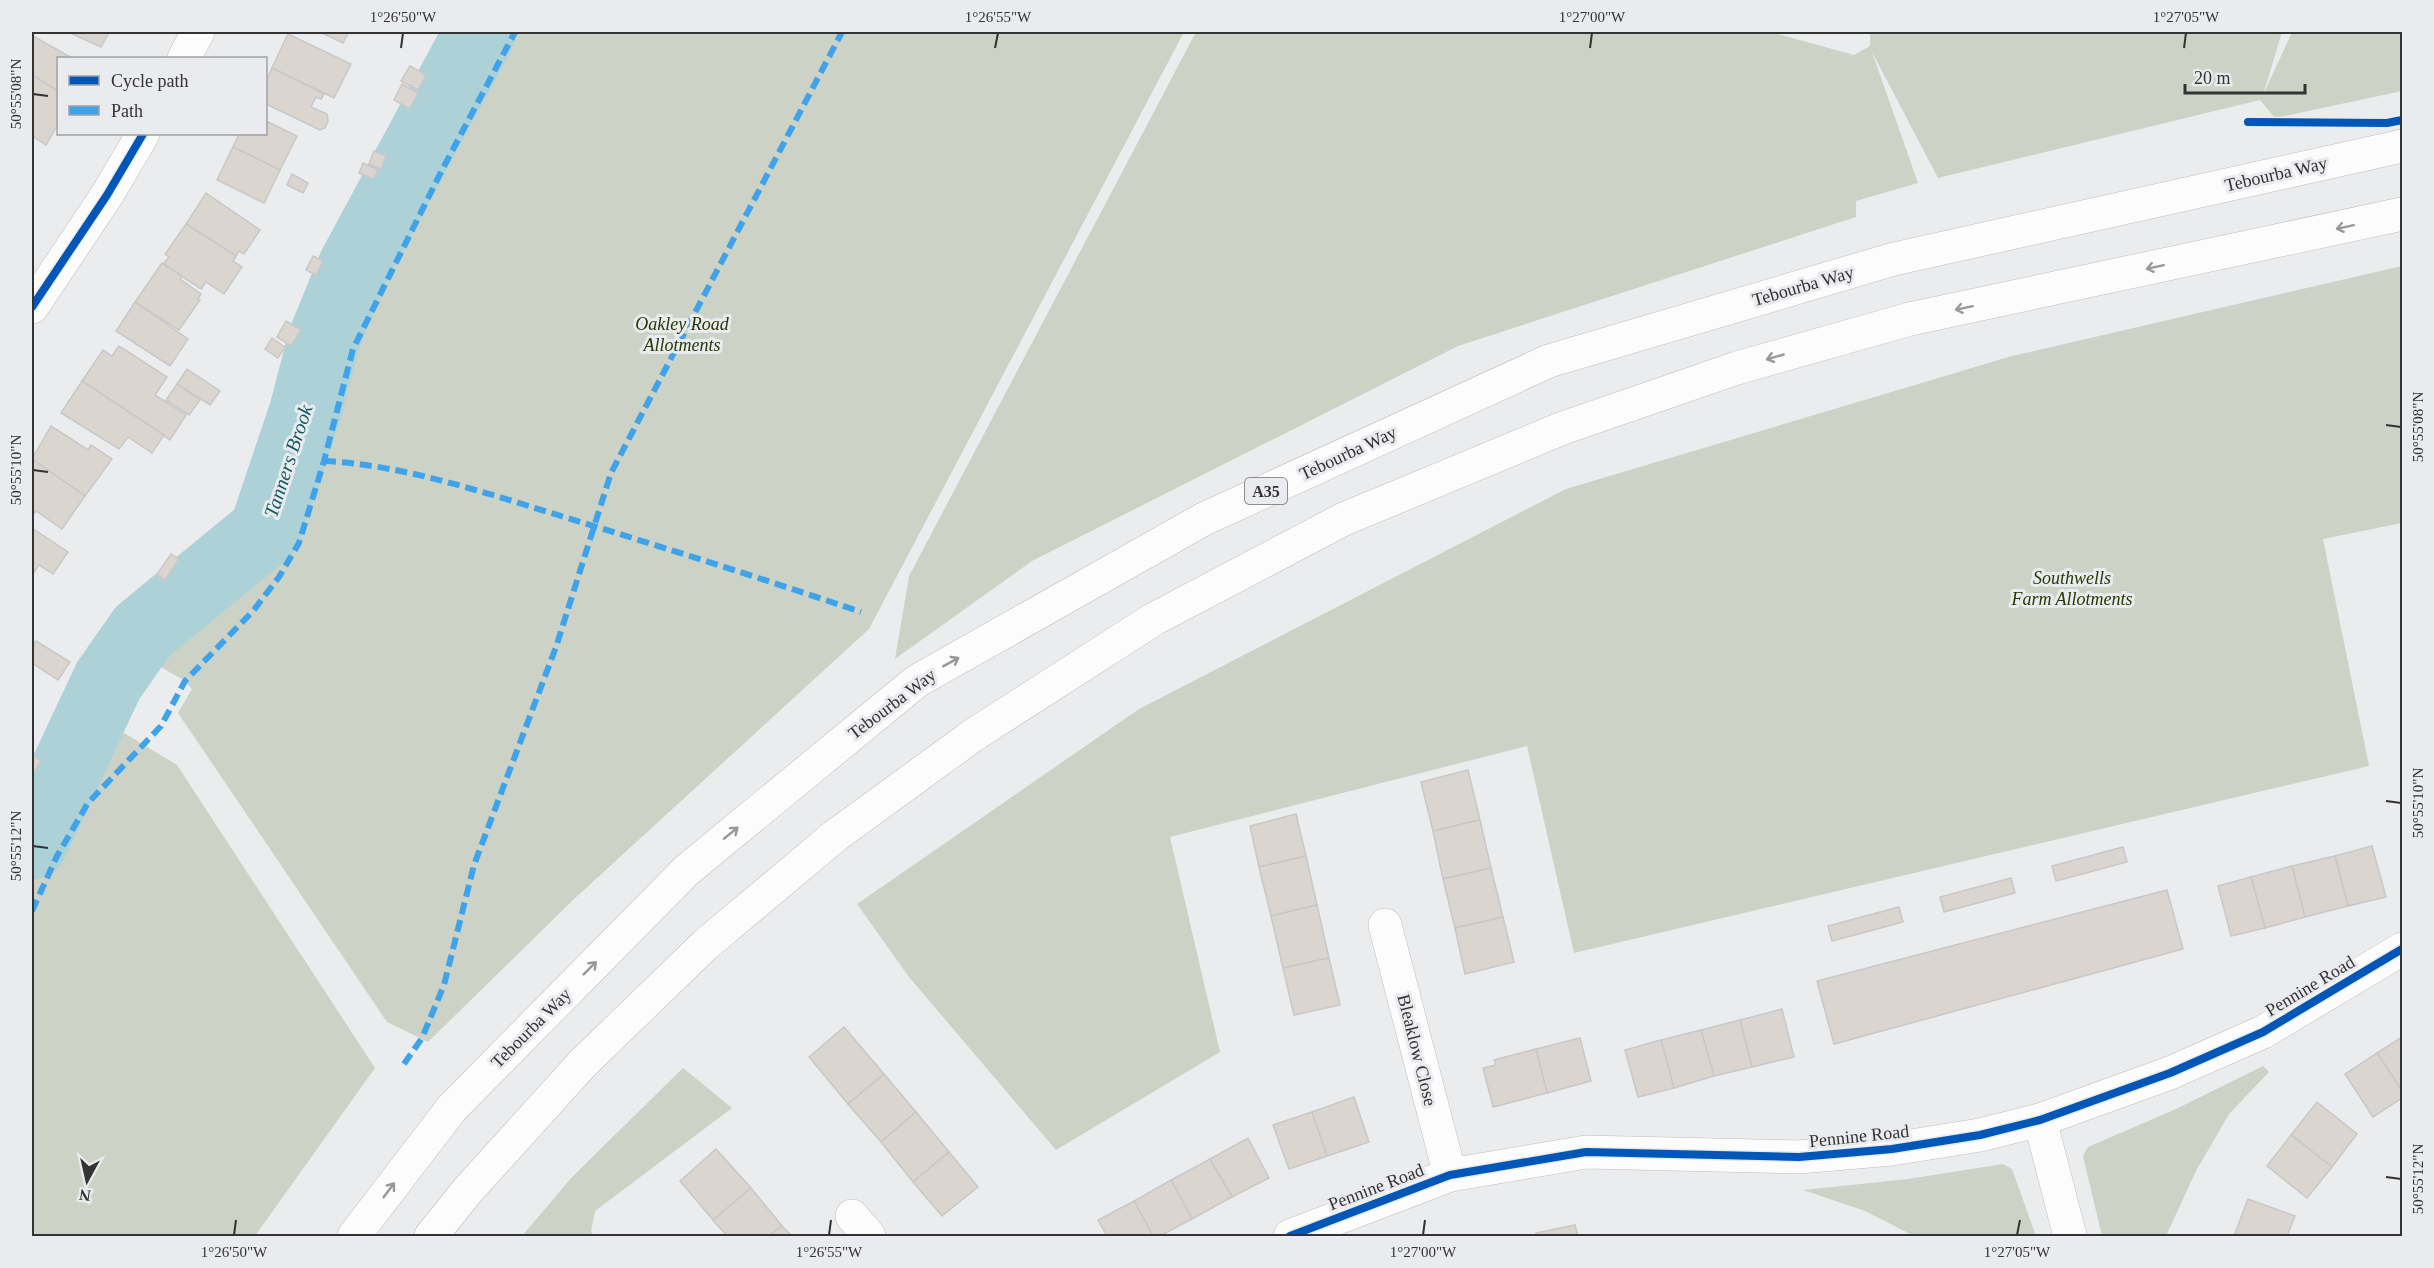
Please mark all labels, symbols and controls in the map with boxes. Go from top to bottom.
text: 1°26'50"W [370,9,437,25]
text: 1°26'55"W [965,9,1032,25]
text: 1°27'00"W [1559,9,1626,25]
text: 1°27'05"W [2153,9,2220,25]
legend [57,57,267,135]
scale bar [2185,57,2305,95]
text: 50°55'08"N [8,59,24,129]
text: 20 m [2194,68,2231,88]
text: Cycle path [111,71,188,91]
text: Path [111,101,143,121]
street label: Tebourba Way [2223,153,2329,195]
one-way arrow [2336,221,2355,233]
street label: Tebourba Way [1750,262,1856,310]
one-way arrow [2145,262,2165,273]
one-way arrow [1955,302,1974,314]
park label: Oakley Road Allotments [635,314,730,355]
one-way arrow [1766,352,1785,363]
text: 50°55'08"N [2410,392,2426,462]
water label: Tanners Brook [259,401,317,520]
street label: Tebourba Way [1296,422,1400,484]
text: 50°55'10"N [8,435,24,505]
road number: A35 [1245,478,1287,504]
park label: Southwells Farm Allotments [2010,568,2133,609]
one-way arrow [942,656,959,668]
street label: Tebourba Way [844,665,940,743]
text: 50°55'10"N [2410,768,2426,838]
text: 50°55'12"N [8,811,24,881]
one-way arrow [723,827,739,840]
street label: Pennine Road [2262,952,2358,1020]
one-way arrow [583,960,598,975]
street label: Tebourba Way [487,984,575,1072]
street label: Bleaklow Close [1393,992,1441,1108]
street label: Pennine Road [1808,1121,1910,1151]
text: 50°55'12"N [2410,1144,2426,1214]
north arrow [57,1151,117,1211]
street label: Pennine Road [1326,1160,1426,1214]
one-way arrow [383,1182,395,1198]
text: N [78,1186,92,1205]
text: 1°26'50"W [201,1244,268,1260]
text: 1°26'55"W [796,1244,863,1260]
text: 1°27'00"W [1390,1244,1457,1260]
text: 1°27'05"W [1984,1244,2051,1260]

